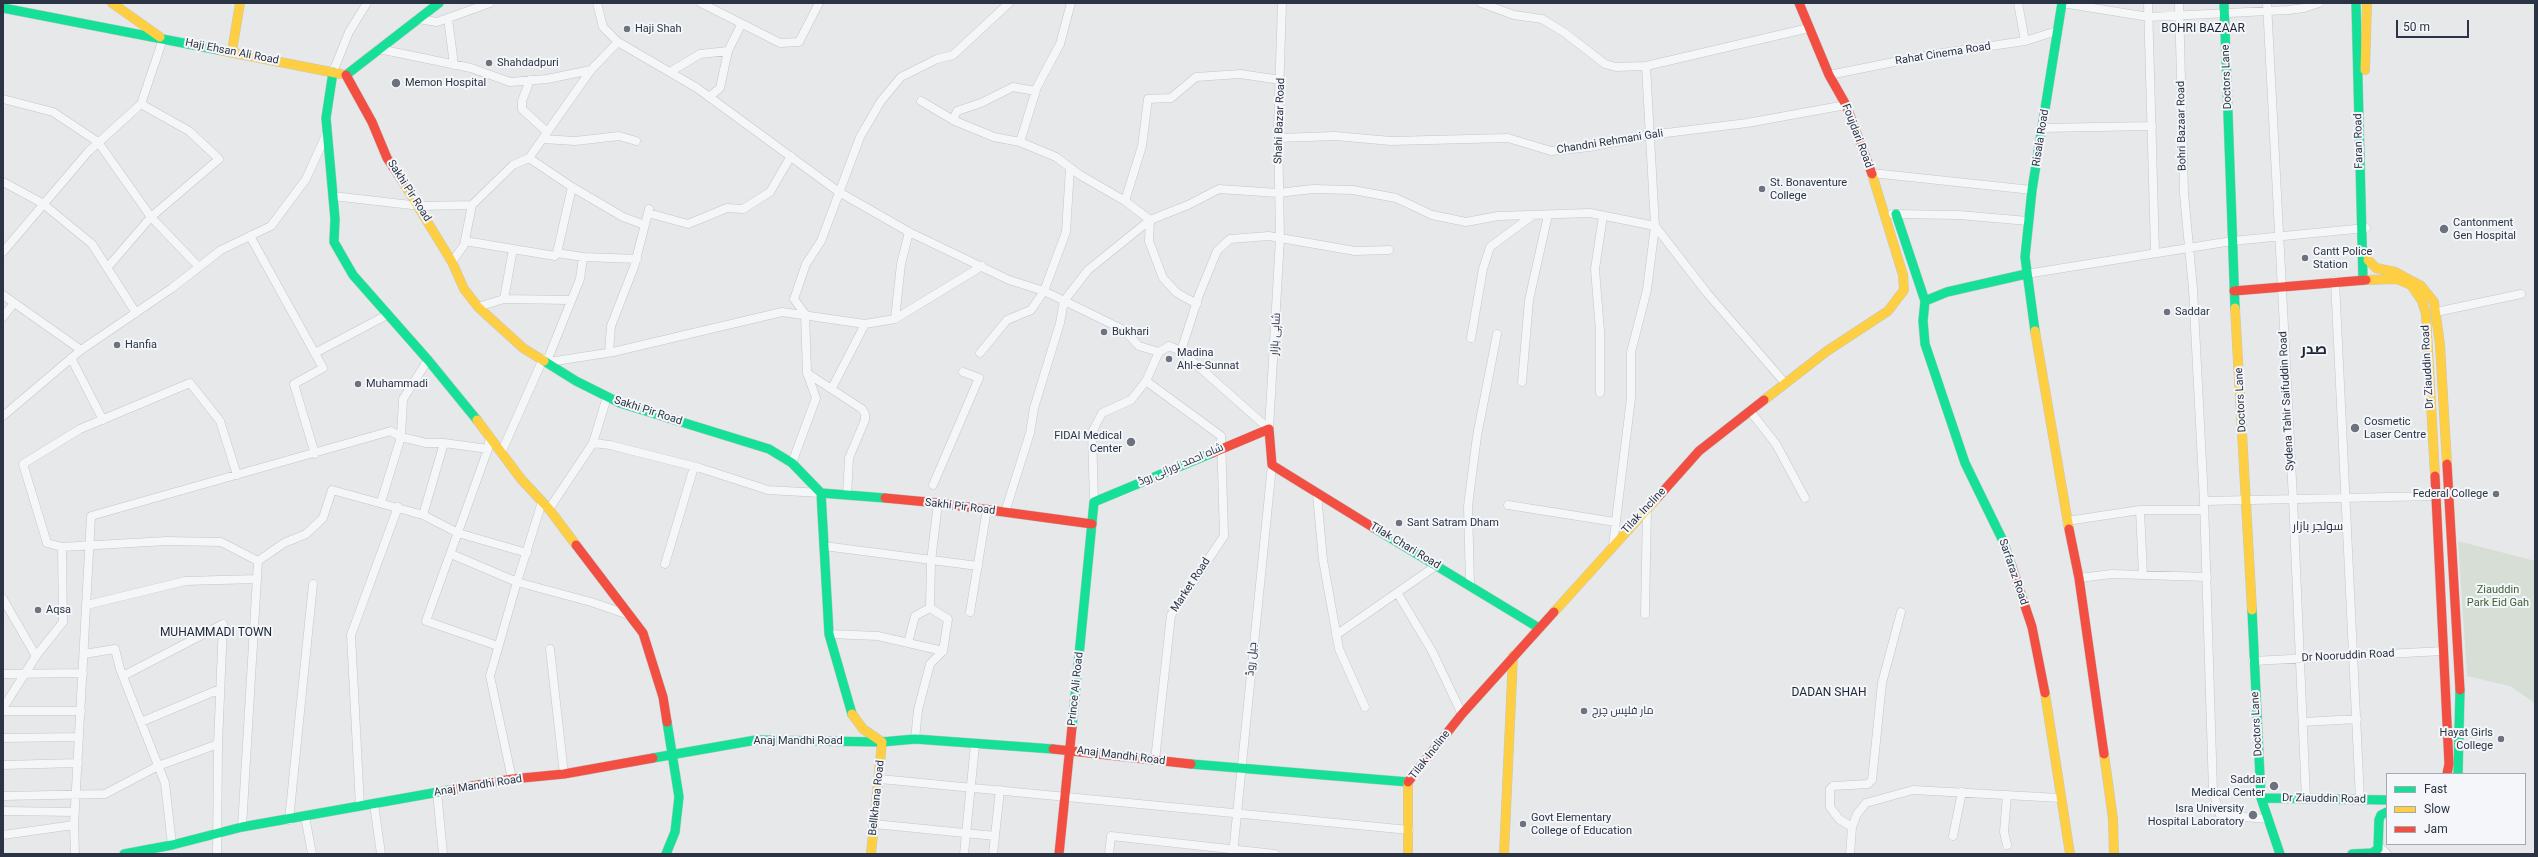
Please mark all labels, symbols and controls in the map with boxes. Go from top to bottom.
scale bar [2398,12,2471,38]
text: 50 m [2403,20,2430,34]
place label: Haji Shah [635,22,681,36]
district label: BOHRI BAZAAR [2155,22,2251,36]
marker: Haji Shah [622,24,632,34]
street label: Haji Ehsan Ali Road [184,36,280,68]
street label: Rahat Cinema Road [1894,40,1992,68]
street label: Doctors Lane [2219,44,2235,110]
place label: Shahdadpuri [497,56,559,70]
marker: Shahdadpuri [484,58,494,68]
place label: Memon Hospital [405,76,486,90]
marker: Memon Hospital [390,77,402,89]
street label: Shahi Bazar Road [1272,78,1288,164]
street label: Bohri Bazaar Road [2175,81,2189,171]
street label: Foujdari Road [1839,102,1875,170]
street label: Risala Road [2030,108,2052,168]
street label: Faran Road [2352,113,2366,169]
street label: Chandni Rehmani Gali [1556,127,1664,157]
street label: Sakhi Pir Road [384,158,434,224]
place label: St. Bonaventure College [1770,176,1847,202]
marker: St. Bonaventure College [1757,184,1767,194]
place label: Cantonment Gen Hospital [2453,216,2516,242]
marker: Cantonment Gen Hospital [2438,223,2450,235]
place label: Cantt Police Station [2313,245,2372,271]
marker: Cantt Police Station [2300,253,2310,263]
place label: Saddar [2175,305,2210,319]
marker: Saddar [2162,307,2172,317]
street label: شاہی بازار [1268,312,1284,356]
place label: Bukhari [1112,325,1149,339]
street label: Dr Ziauddin Road [2419,325,2437,409]
marker: Bukhari [1099,327,1109,337]
street label: Sydena Tahir Saifuddin Road [2277,331,2297,471]
place label: Hanfia [125,338,157,352]
marker: Hanfia [112,340,122,350]
district label: صدر [2301,341,2327,359]
place label: Madina Ahl-e-Sunnat [1177,346,1239,372]
marker: Madina Ahl-e-Sunnat [1164,354,1174,364]
street label: Doctors Lane [2233,367,2249,433]
place label: Muhammadi [366,377,428,391]
marker: Muhammadi [353,379,363,389]
street label: Sakhi Pir Road [612,394,684,428]
place label: Cosmetic Laser Centre [2364,415,2426,441]
marker: Cosmetic Laser Centre [2349,422,2361,434]
place label: FIDAI Medical Center [1054,429,1122,455]
marker: FIDAI Medical Center [1125,436,1137,448]
street label: شاہ احمد نورانی روڈ [1136,441,1226,489]
street label: Tilak Incline [1619,485,1669,537]
place label: Federal College [2413,487,2488,501]
marker: Federal College [2491,489,2501,499]
street label: Sakhi Pir Road [924,496,996,518]
place label: Sant Satram Dham [1407,516,1499,530]
marker: Sant Satram Dham [1394,518,1404,528]
street label: Tilak Chari Road [1367,520,1443,572]
district label: سولجر بازار [2293,520,2343,534]
street label: Sarfaraz Road [1996,537,2030,607]
street label: Market Road [1169,555,1213,615]
park label: Ziauddin Park Eid Gah [2467,583,2529,609]
place label: Aqsa [46,603,71,617]
marker: Aqsa [33,605,43,615]
district label: MUHAMMADI TOWN [153,626,279,640]
street label: جیل روڈ [1244,642,1260,676]
street label: Dr Nooruddin Road [2301,647,2395,665]
street label: Prince Ali Road [1066,651,1086,727]
district label: DADAN SHAH [1787,686,1871,700]
street label: Doctors Lane [2249,691,2265,757]
place label: مار فلپس چرچ [1592,704,1653,718]
marker: مار فلپس چرچ [1579,706,1589,716]
place label: Hayat Girls College [2440,726,2493,752]
street label: Tilak Incline [1407,728,1453,782]
street label: Anaj Mandhi Road [753,734,843,748]
marker: Hayat Girls College [2496,734,2506,744]
street label: Anaj Mandhi Road [1076,744,1166,768]
street label: Bellkhana Road [866,760,888,836]
street label: Anaj Mandhi Road [433,773,523,799]
place label: Saddar Medical Center [2191,773,2265,799]
legend [2386,773,2526,845]
marker: Saddar Medical Center [2268,780,2280,792]
text: Fast [2424,782,2447,796]
street label: Dr Ziauddin Road [2282,792,2366,806]
place label: Isra University Hospital Laboratory [2148,802,2244,828]
text: Slow [2424,802,2450,816]
marker: Isra University Hospital Laboratory [2247,809,2259,821]
place label: Govt Elementary College of Education [1531,811,1632,837]
marker: Govt Elementary College of Education [1518,819,1528,829]
text: Jam [2424,822,2448,836]

